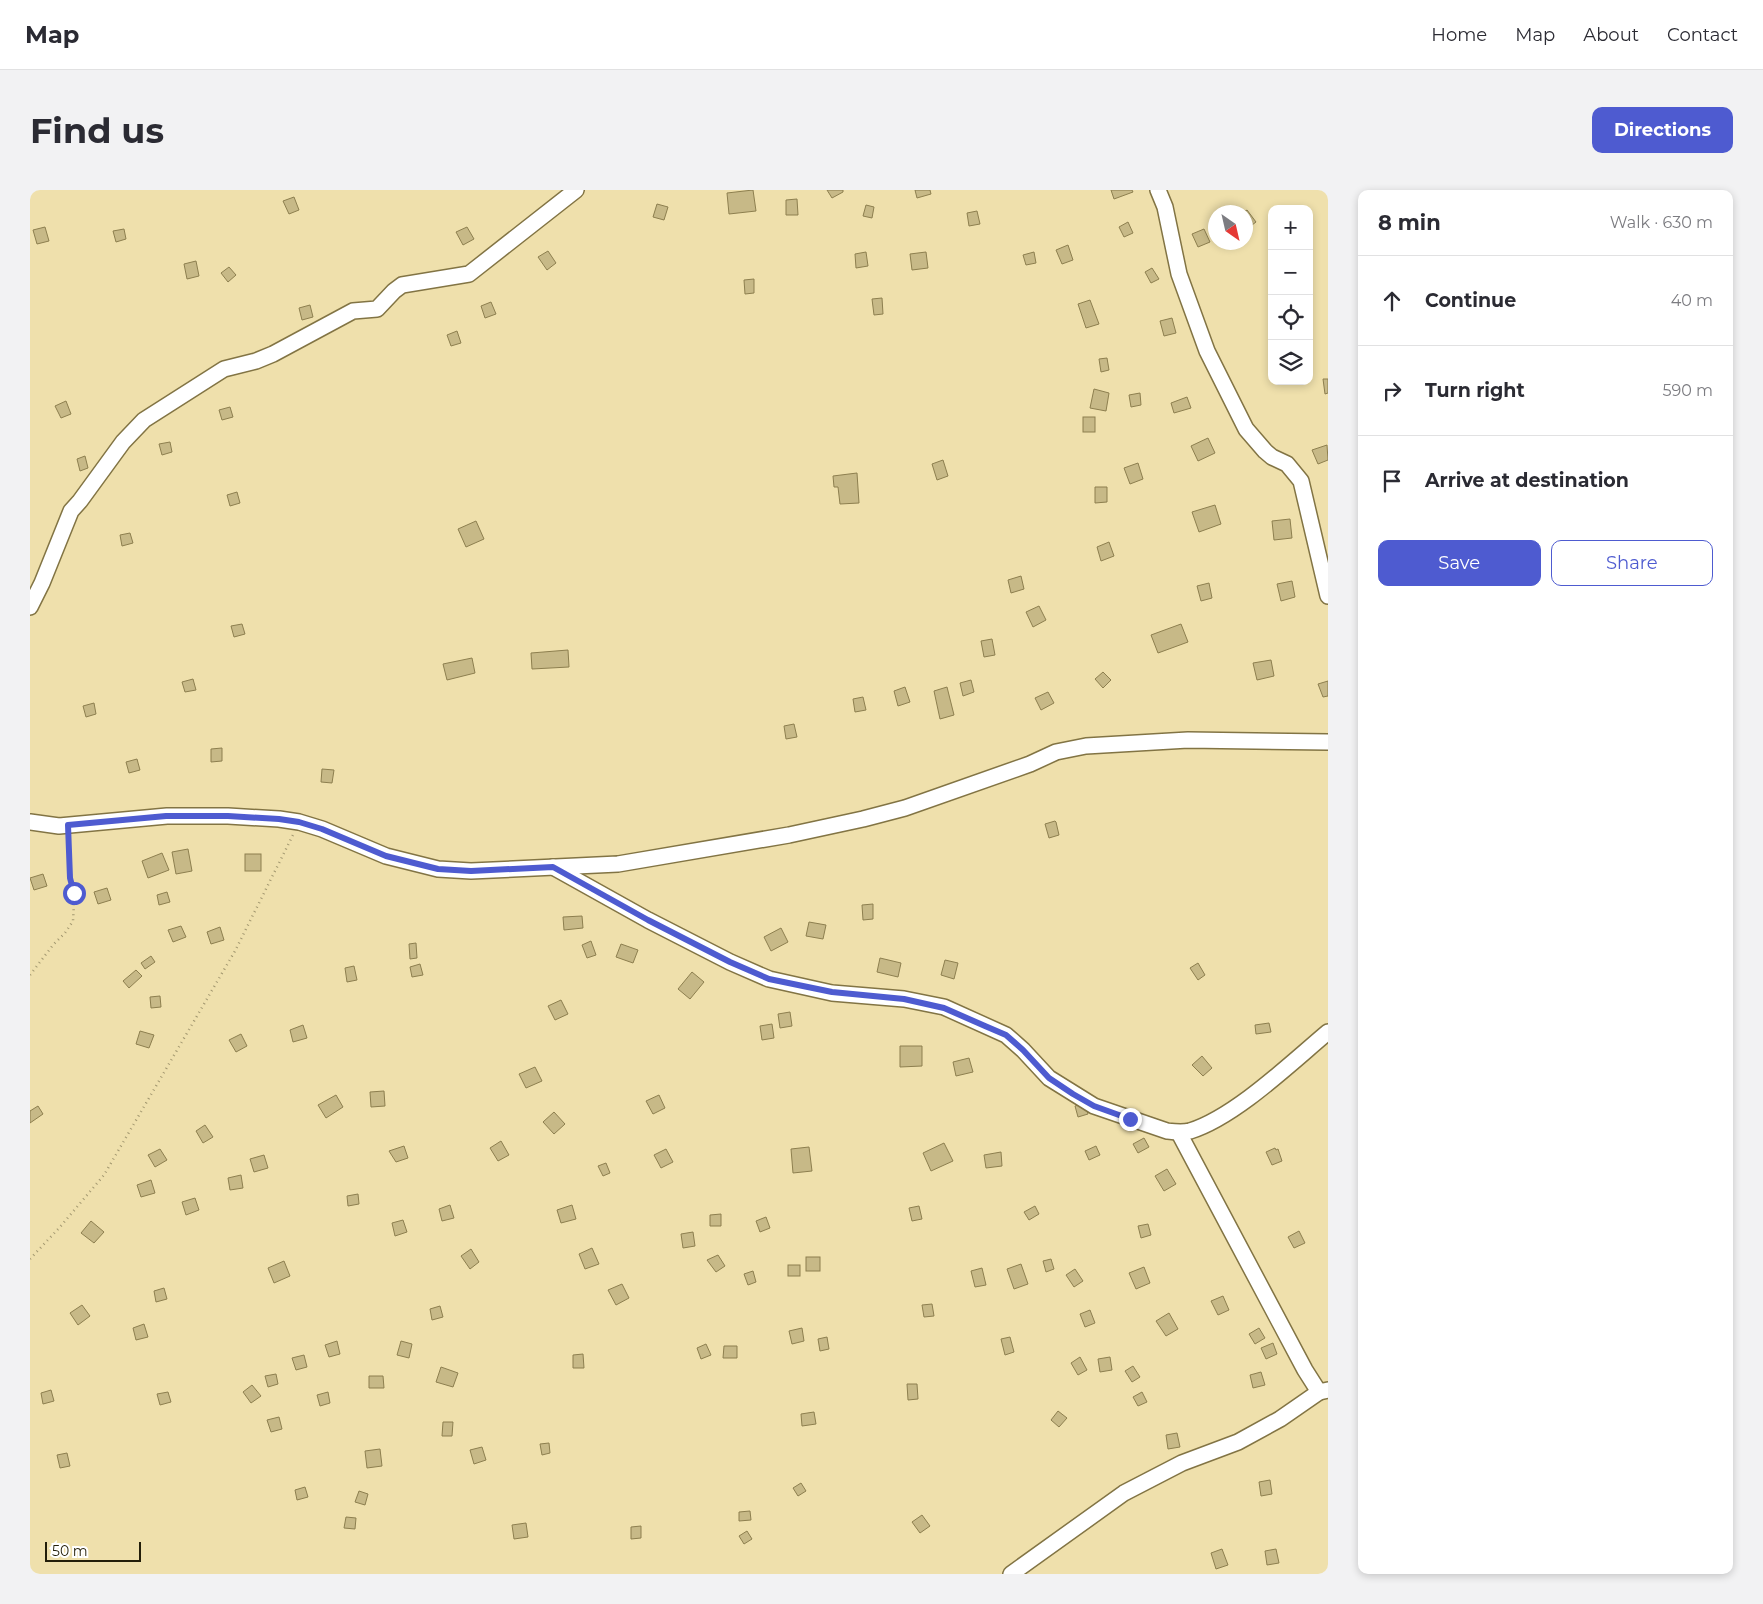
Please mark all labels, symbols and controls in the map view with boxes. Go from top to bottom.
text: Map [25,20,79,49]
text: Home [1431,24,1487,46]
text: Map [1515,24,1555,46]
text: About [1583,24,1639,46]
text: Contact [1667,24,1738,46]
button: Directions [1592,107,1733,153]
text: Find us [30,109,164,152]
north arrow [1208,205,1253,250]
map controls [1268,205,1313,385]
button: + [1268,205,1313,250]
text: 8 min [1378,210,1441,235]
text: Walk · 630 m [1610,213,1713,232]
button: − [1268,250,1313,295]
icon: ahead [1378,287,1406,315]
text: Continue [1425,289,1516,312]
text: 40 m [1671,291,1713,310]
button: locate [1268,295,1313,340]
button: layers [1268,340,1313,385]
icon: right [1378,377,1406,405]
text: Turn right [1425,379,1525,402]
text: 590 m [1662,381,1713,400]
icon: arrive [1378,467,1406,495]
text: Arrive at destination [1425,469,1629,492]
button: Save [1378,540,1541,586]
button: Share [1551,540,1713,586]
route start [63,882,86,905]
route end [1119,1108,1142,1131]
scale bar [45,1539,141,1562]
text: 50 m [52,1542,88,1560]

